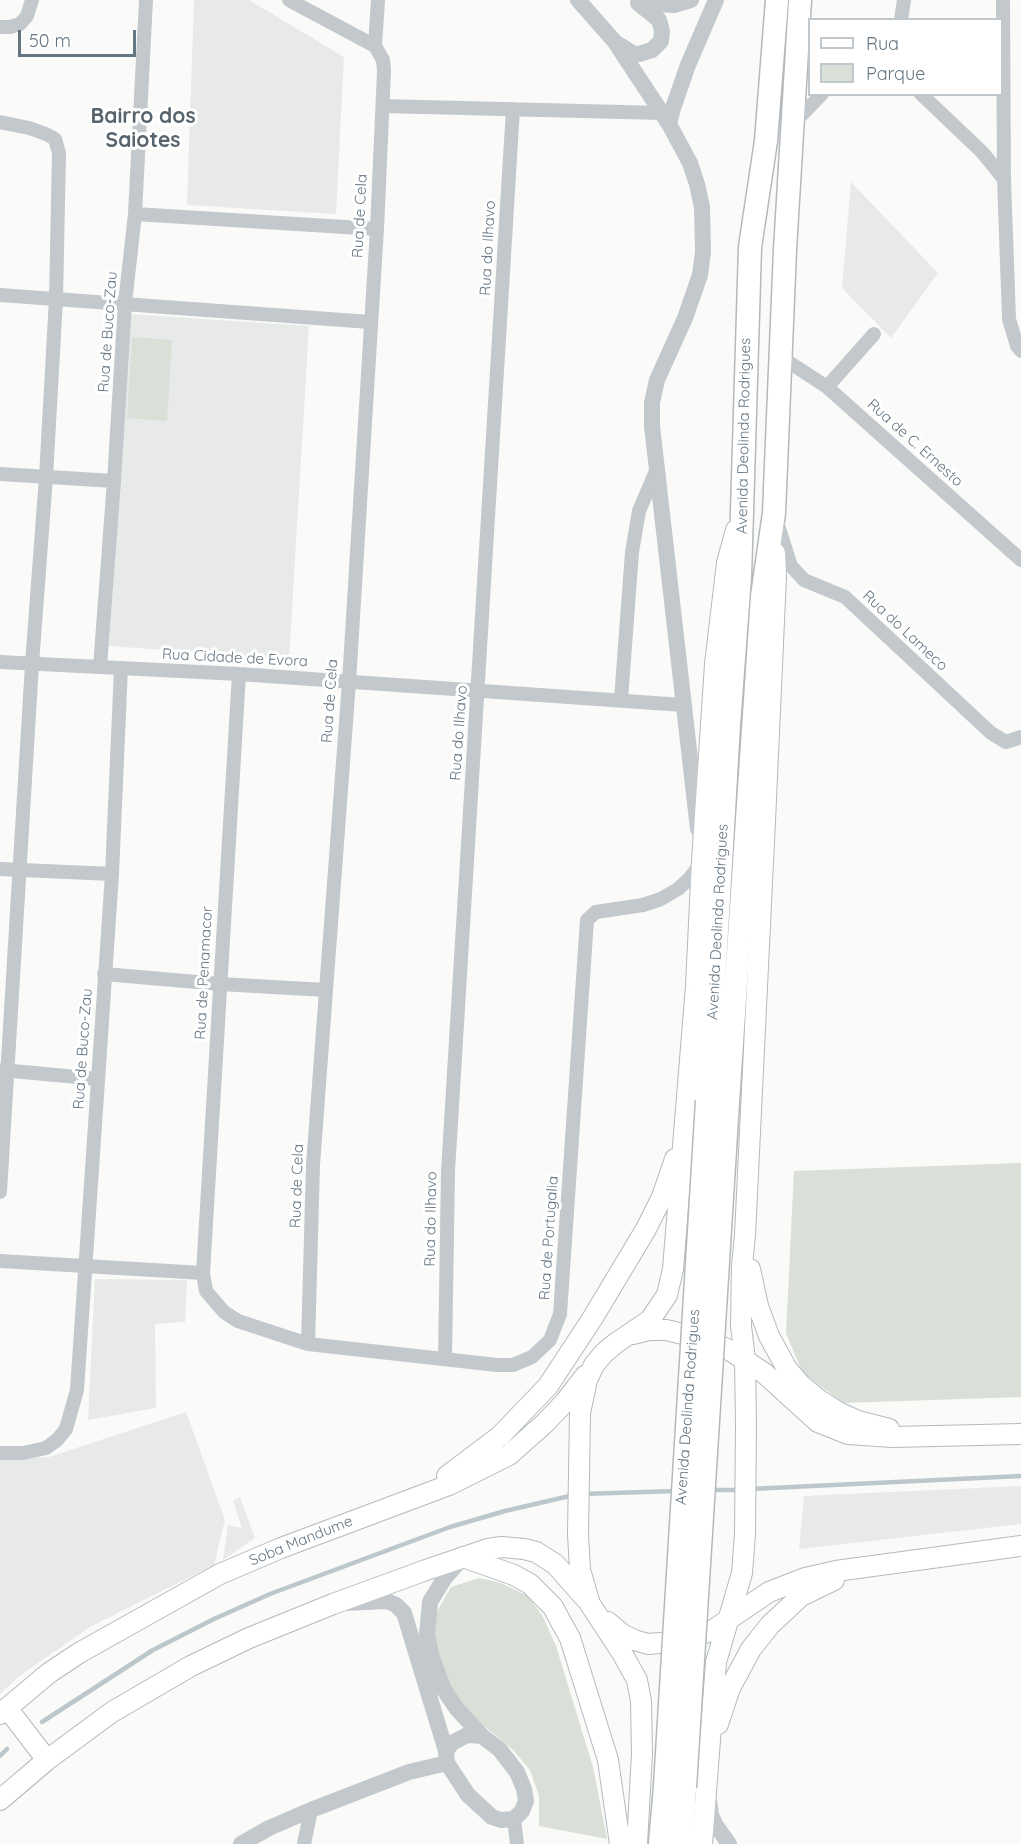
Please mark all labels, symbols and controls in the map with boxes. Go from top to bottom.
scale bar [21,18,140,56]
legend [808,18,1003,96]
text: 50 m [29,29,71,52]
text: Rua [866,32,899,55]
text: Parque [866,62,925,85]
district label: Bairro dos Saiotes [90,104,196,154]
street label: Rua de Cela [349,174,371,258]
street label: Rua do Ilhavo [477,200,499,296]
street label: Rua de Buco-Zau [95,271,121,393]
street label: Avenida Deolinda Rodrigues [733,338,755,534]
street label: Rua de C. Ernesto [863,395,967,491]
street label: Rua do Lameco [859,587,951,675]
street label: Rua Cidade de Evora [162,645,308,671]
street label: Rua de Cela [318,658,342,744]
street label: Rua do Ilhavo [447,685,471,781]
street label: Avenida Deolinda Rodrigues [704,824,732,1020]
street label: Rua de Penamacor [192,906,216,1040]
street label: Rua de Buco-Zau [70,988,96,1110]
street label: Rua de Cela [287,1144,307,1228]
street label: Rua do Ilhavo [421,1171,441,1267]
street label: Rua de Portugalia [536,1175,562,1301]
street label: Avenida Deolinda Rodrigues [672,1309,704,1505]
street label: Soba Mandume [247,1512,355,1570]

